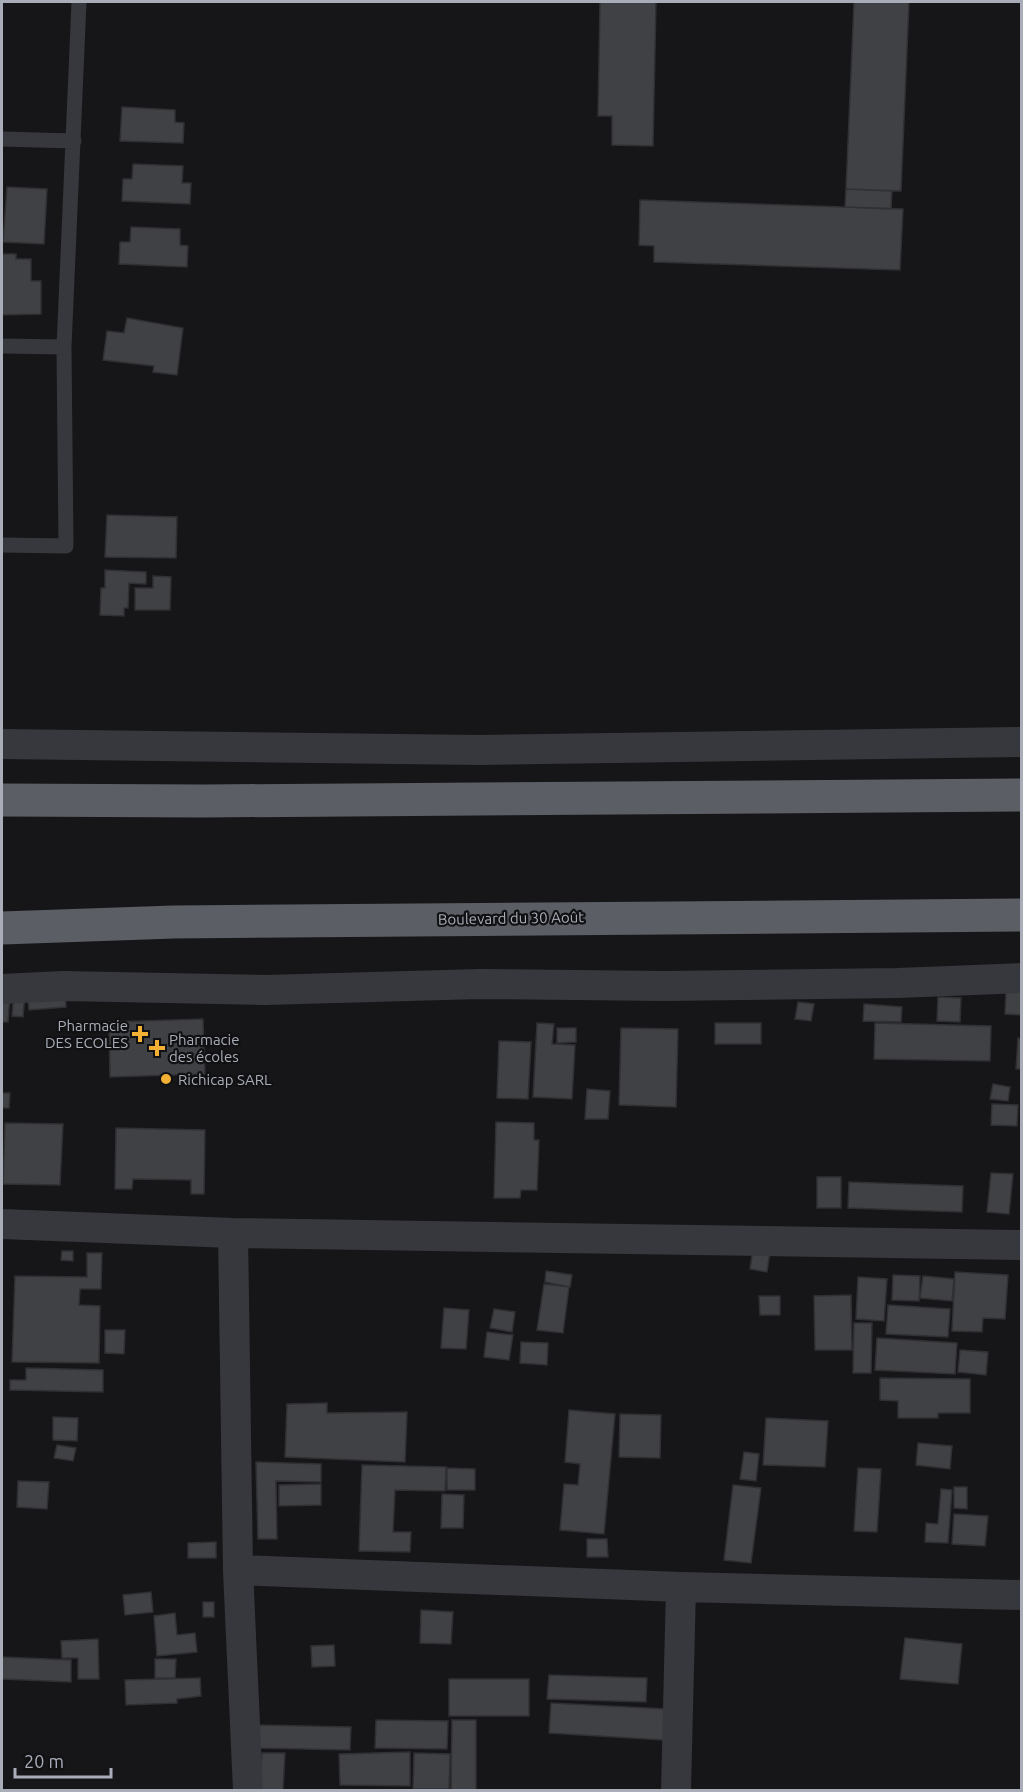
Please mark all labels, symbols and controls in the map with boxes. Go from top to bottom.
street label: Boulevard du 30 Août [438,908,584,928]
place label: Pharmacie DES ECOLES [45,1017,128,1051]
marker: Pharmacie DES ECOLES [133,1027,147,1041]
place label: Pharmacie des écoles [169,1031,240,1065]
marker: Pharmacie des écoles [150,1041,164,1055]
place label: Richicap SARL [178,1071,272,1088]
marker: Richicap SARL [159,1072,173,1086]
scale bar [15,1741,111,1779]
text: 20 m [24,1751,64,1771]

